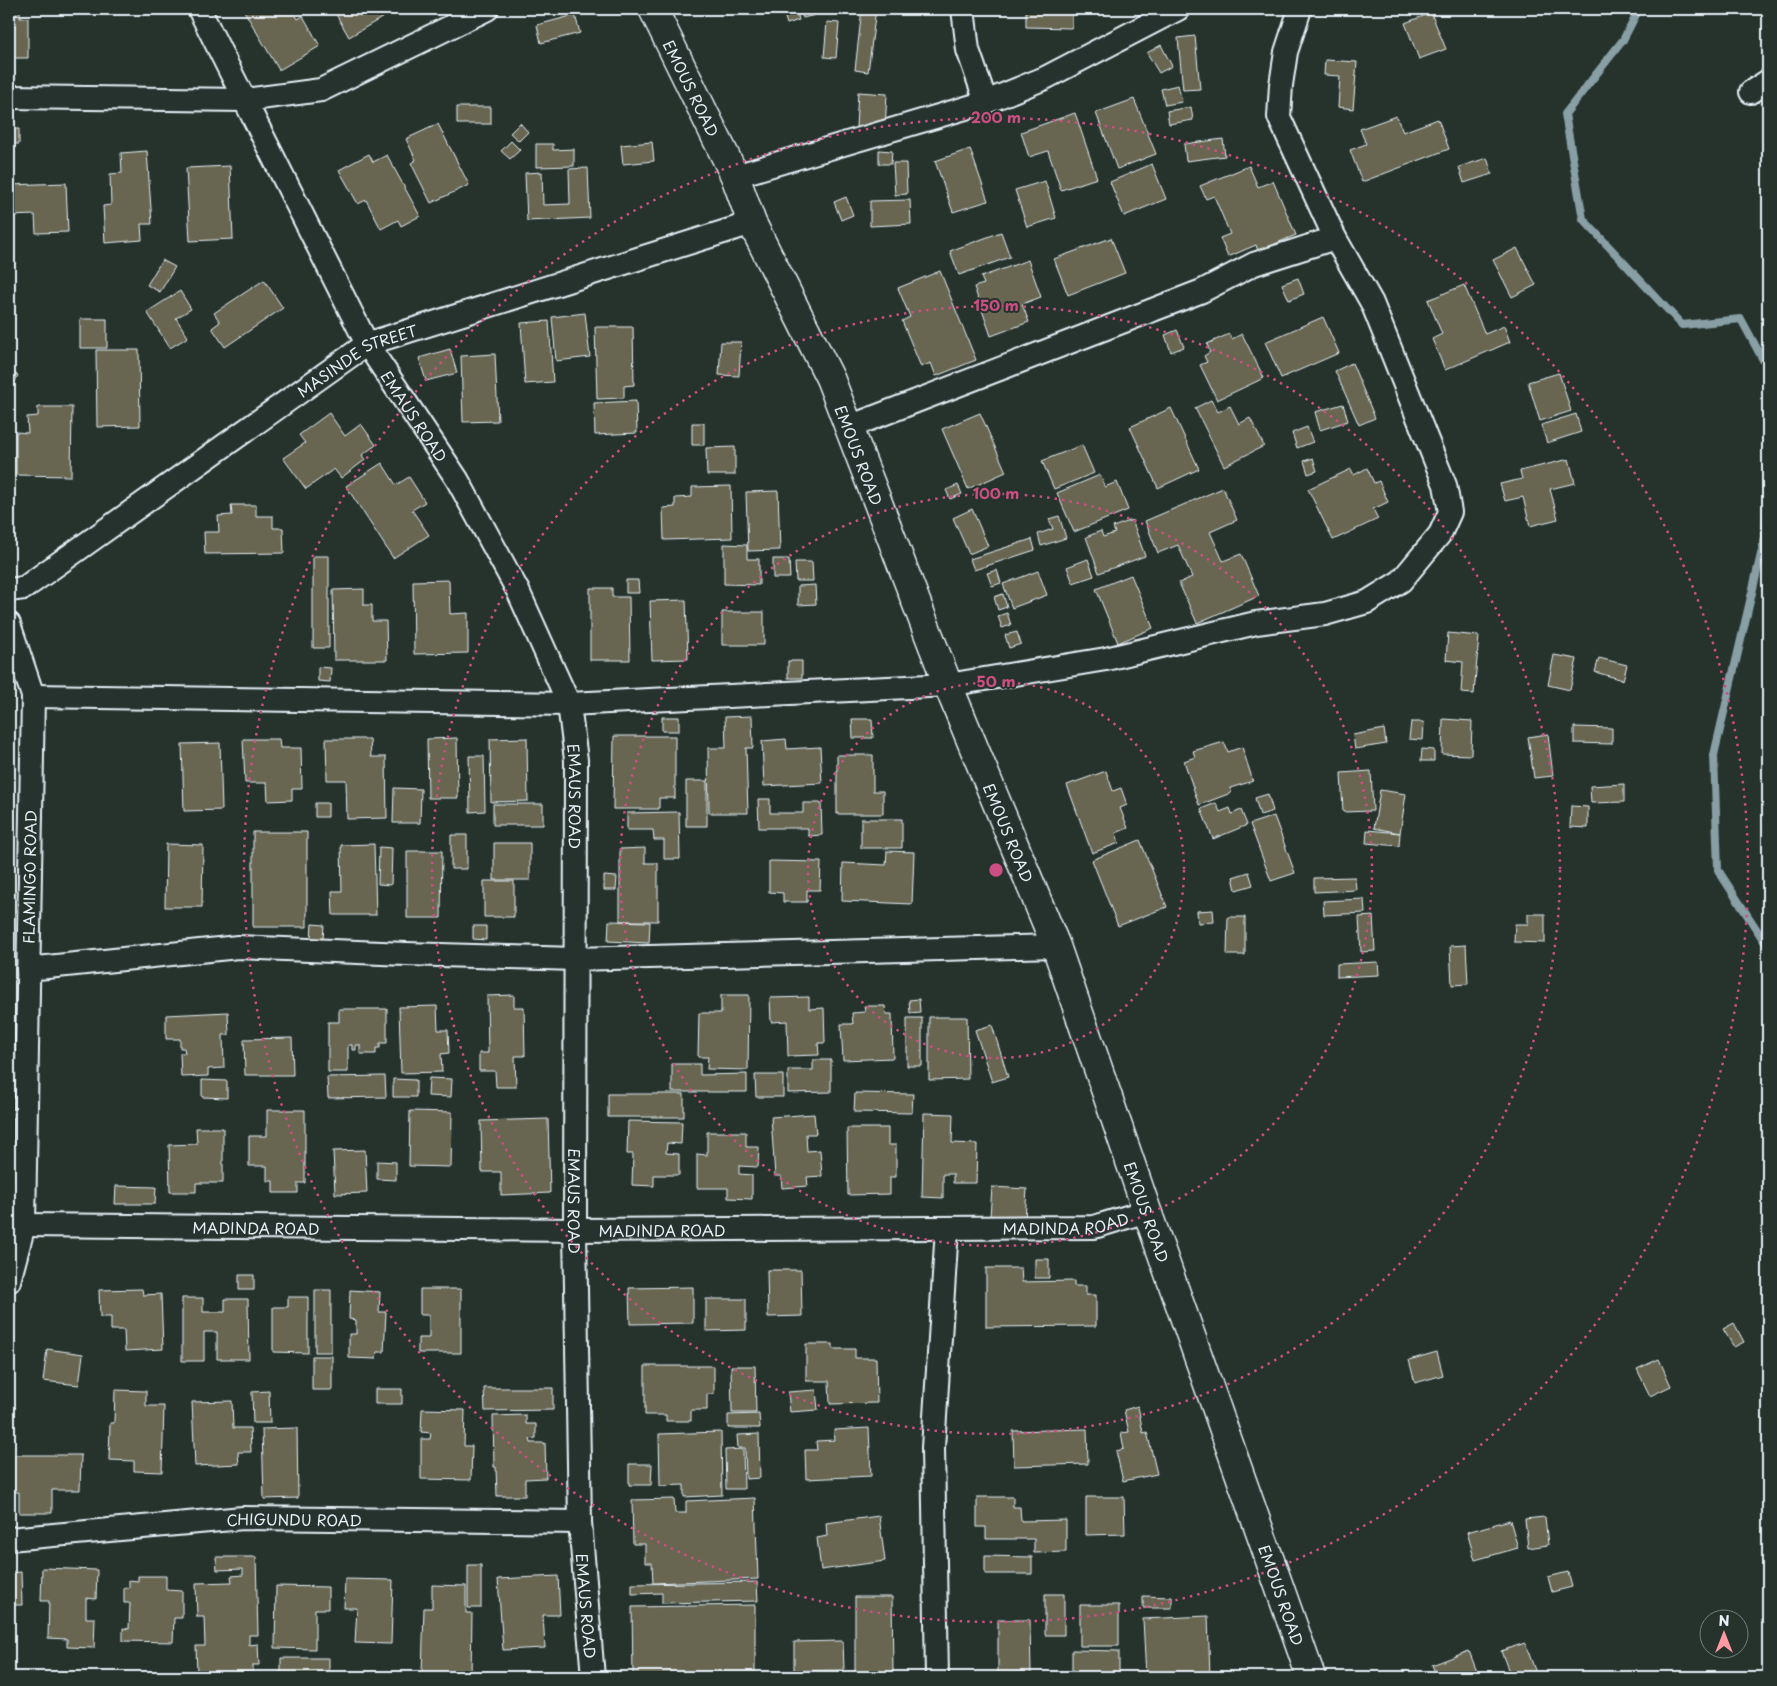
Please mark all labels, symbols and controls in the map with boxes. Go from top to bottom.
street label: EMOUS ROAD [658,36,725,140]
text: 200 m [971,105,1021,128]
text: 150 m [973,293,1019,316]
street label: MASINDE STREET [292,317,421,402]
street label: EMAUS ROAD [376,365,454,466]
street label: EMOUS ROAD [830,402,889,508]
text: 100 m [973,481,1019,504]
text: 50 m [977,669,1015,692]
street label: EMAUS ROAD [563,742,588,849]
street label: EMOUS ROAD [978,779,1040,886]
street label: FLAMINGO ROAD [16,810,42,944]
centre of rings [987,861,1005,879]
street label: EMAUS ROAD [563,1148,587,1254]
street label: EMOUS ROAD [1119,1158,1176,1265]
street label: MADINDA ROAD [1002,1206,1131,1239]
street label: MADINDA ROAD [192,1215,320,1239]
street label: MADINDA ROAD [598,1218,726,1241]
street label: CHIGUNDU ROAD [225,1506,362,1531]
street label: EMOUS ROAD [1254,1541,1310,1648]
street label: EMAUS ROAD [571,1552,603,1659]
north arrow [1700,1608,1750,1658]
text: N [1718,1610,1730,1631]

